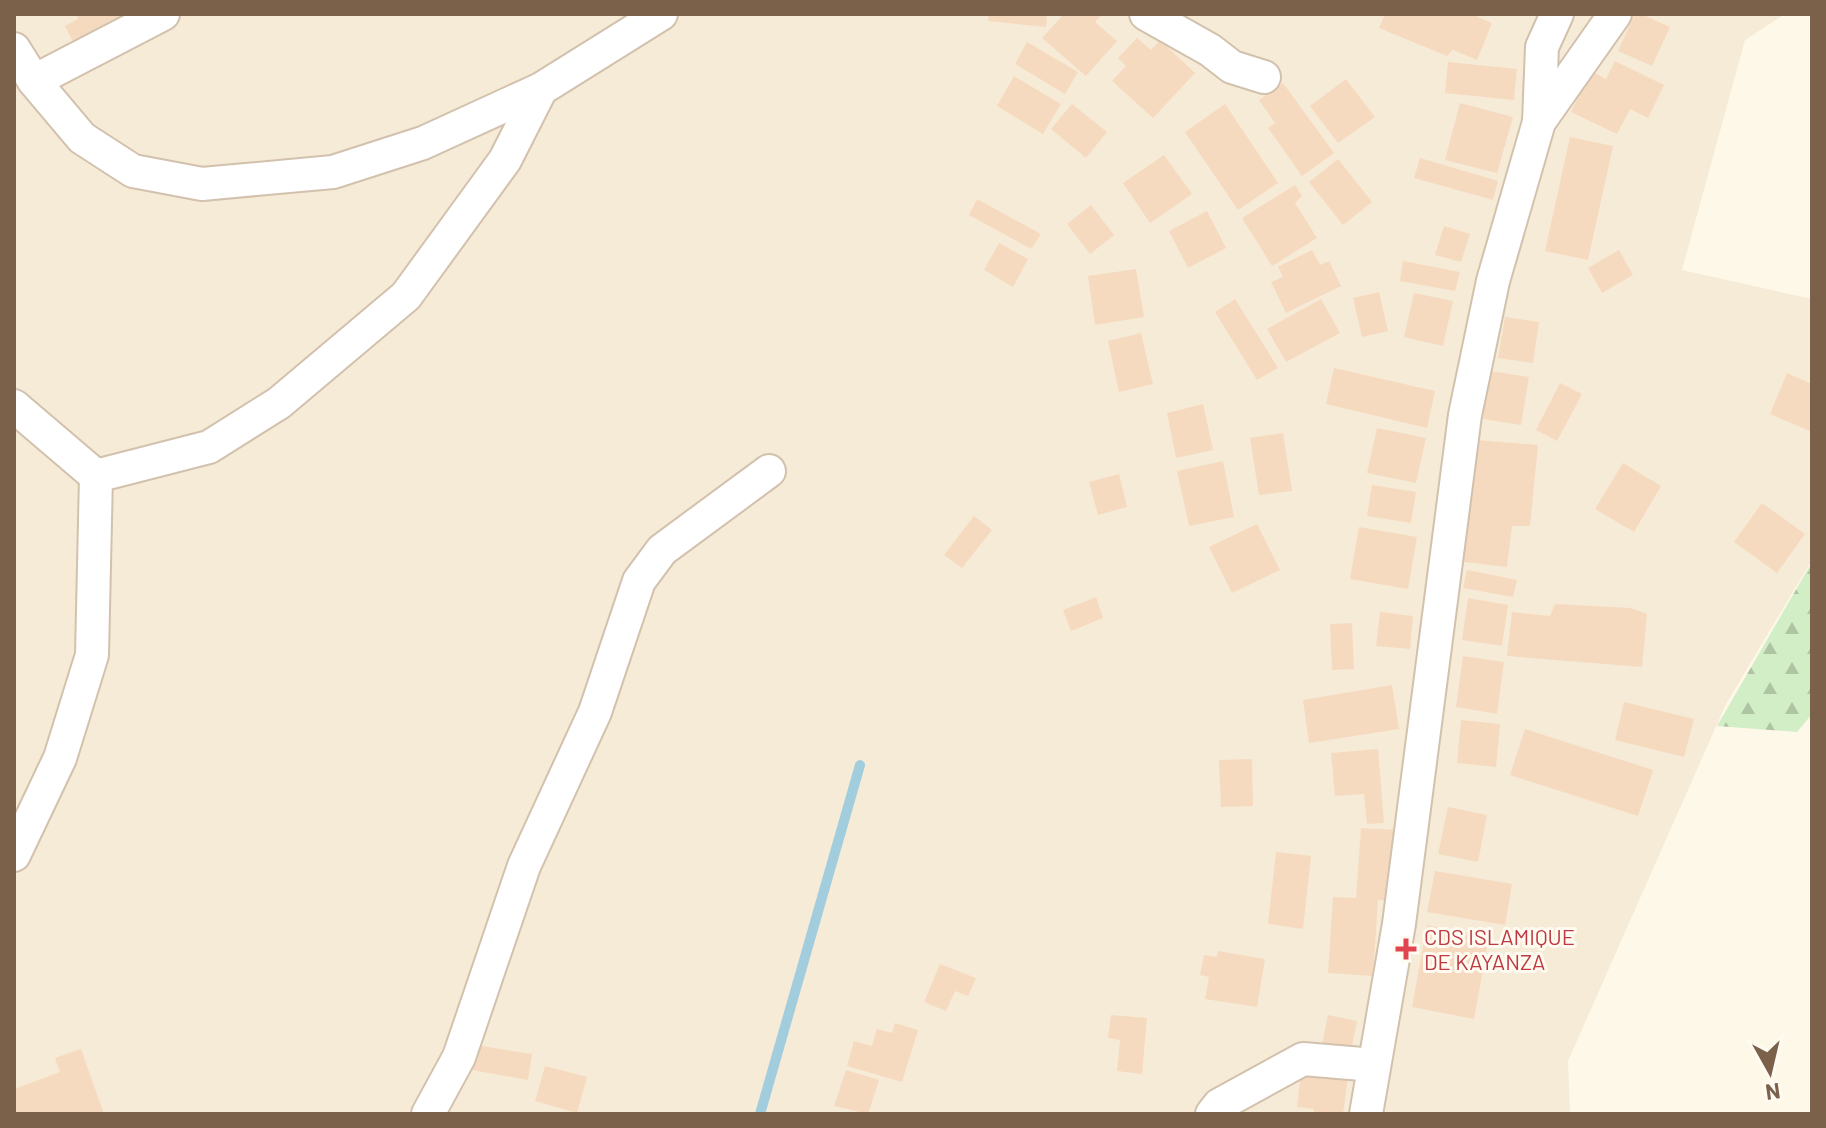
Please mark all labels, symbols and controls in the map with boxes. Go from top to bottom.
place label: CDS ISLAMIQUE DE KAYANZA [1424,923,1575,974]
marker: CDS ISLAMIQUE DE KAYANZA [1395,938,1417,960]
north arrow [1730,1032,1810,1112]
text: N [1764,1079,1782,1107]

